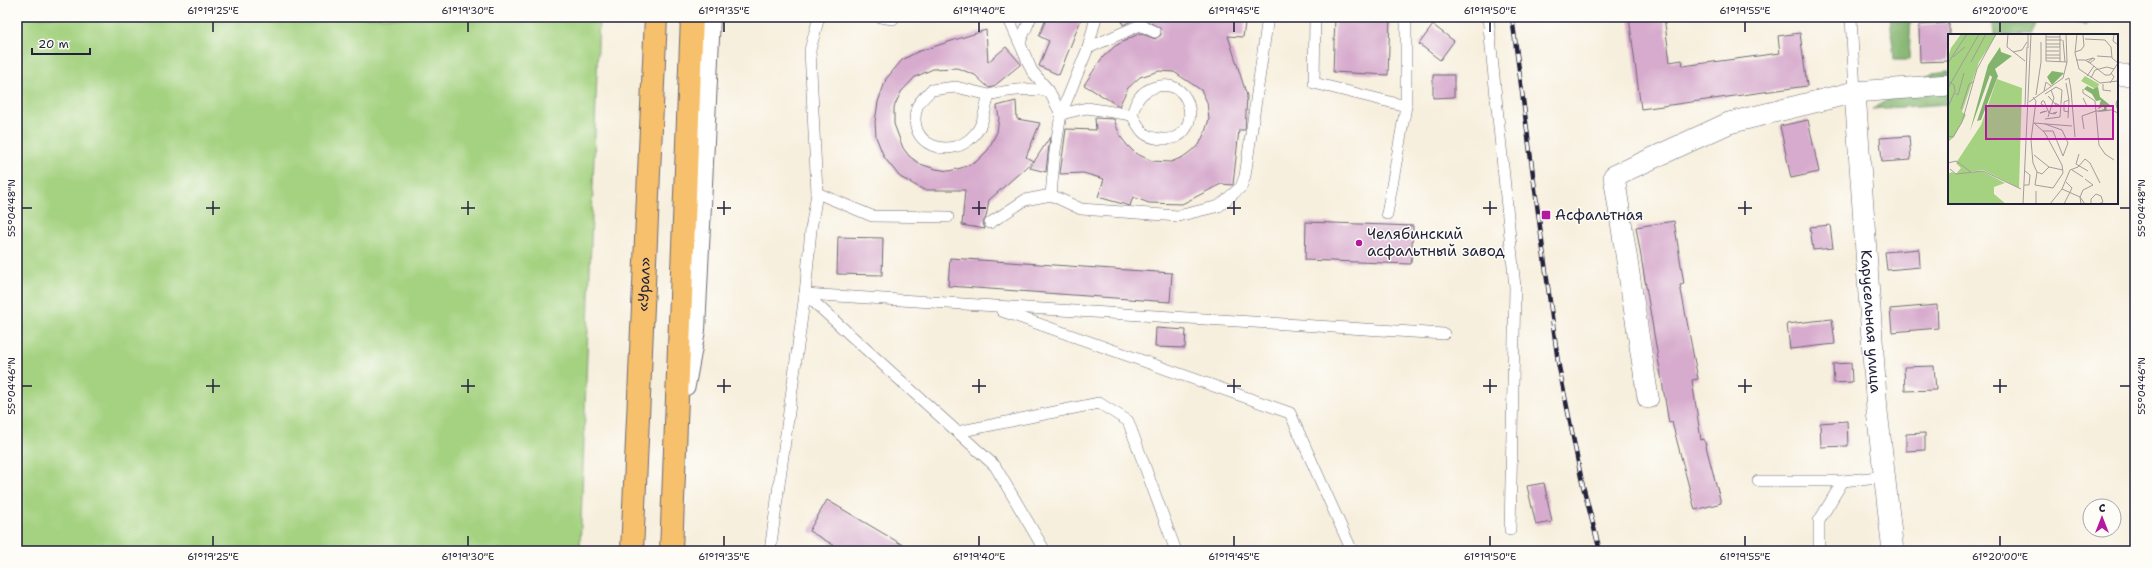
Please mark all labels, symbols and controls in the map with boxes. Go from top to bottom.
text: 61°19'25"E [187,4,239,17]
text: 61°19'30"E [442,4,494,17]
text: 61°19'35"E [698,4,750,17]
text: 61°19'40"E [953,4,1005,17]
text: 61°19'45"E [1208,4,1260,17]
text: 61°19'50"E [1464,4,1516,17]
text: 61°19'55"E [1719,4,1771,17]
text: 61°20'00"E [1972,4,2028,17]
scale bar [32,30,90,56]
inset map [1948,34,2118,204]
text: 20 m [38,36,69,52]
text: 55°04'48"N [5,179,18,237]
text: 55°04'48"N [2135,179,2148,237]
place label: Асфальтная [1555,205,1643,225]
marker: Асфальтная [1540,209,1552,221]
place label: Челябинский асфальтный завод [1367,224,1505,261]
marker: Челябинский асфальтный завод [1354,238,1364,248]
street label: Карусельная улица [1856,249,1886,395]
street label: «Урал» [633,257,655,312]
text: 55°04'46"N [5,357,18,415]
text: 55°04'46"N [2135,357,2148,415]
north arrow [2082,498,2122,538]
text: С [2099,501,2106,516]
text: 61°19'25"E [187,550,239,563]
text: 61°19'30"E [442,550,494,563]
text: 61°19'35"E [698,550,750,563]
text: 61°19'40"E [953,550,1005,563]
text: 61°19'45"E [1208,550,1260,563]
text: 61°19'50"E [1464,550,1516,563]
text: 61°19'55"E [1719,550,1771,563]
text: 61°20'00"E [1972,550,2028,563]

